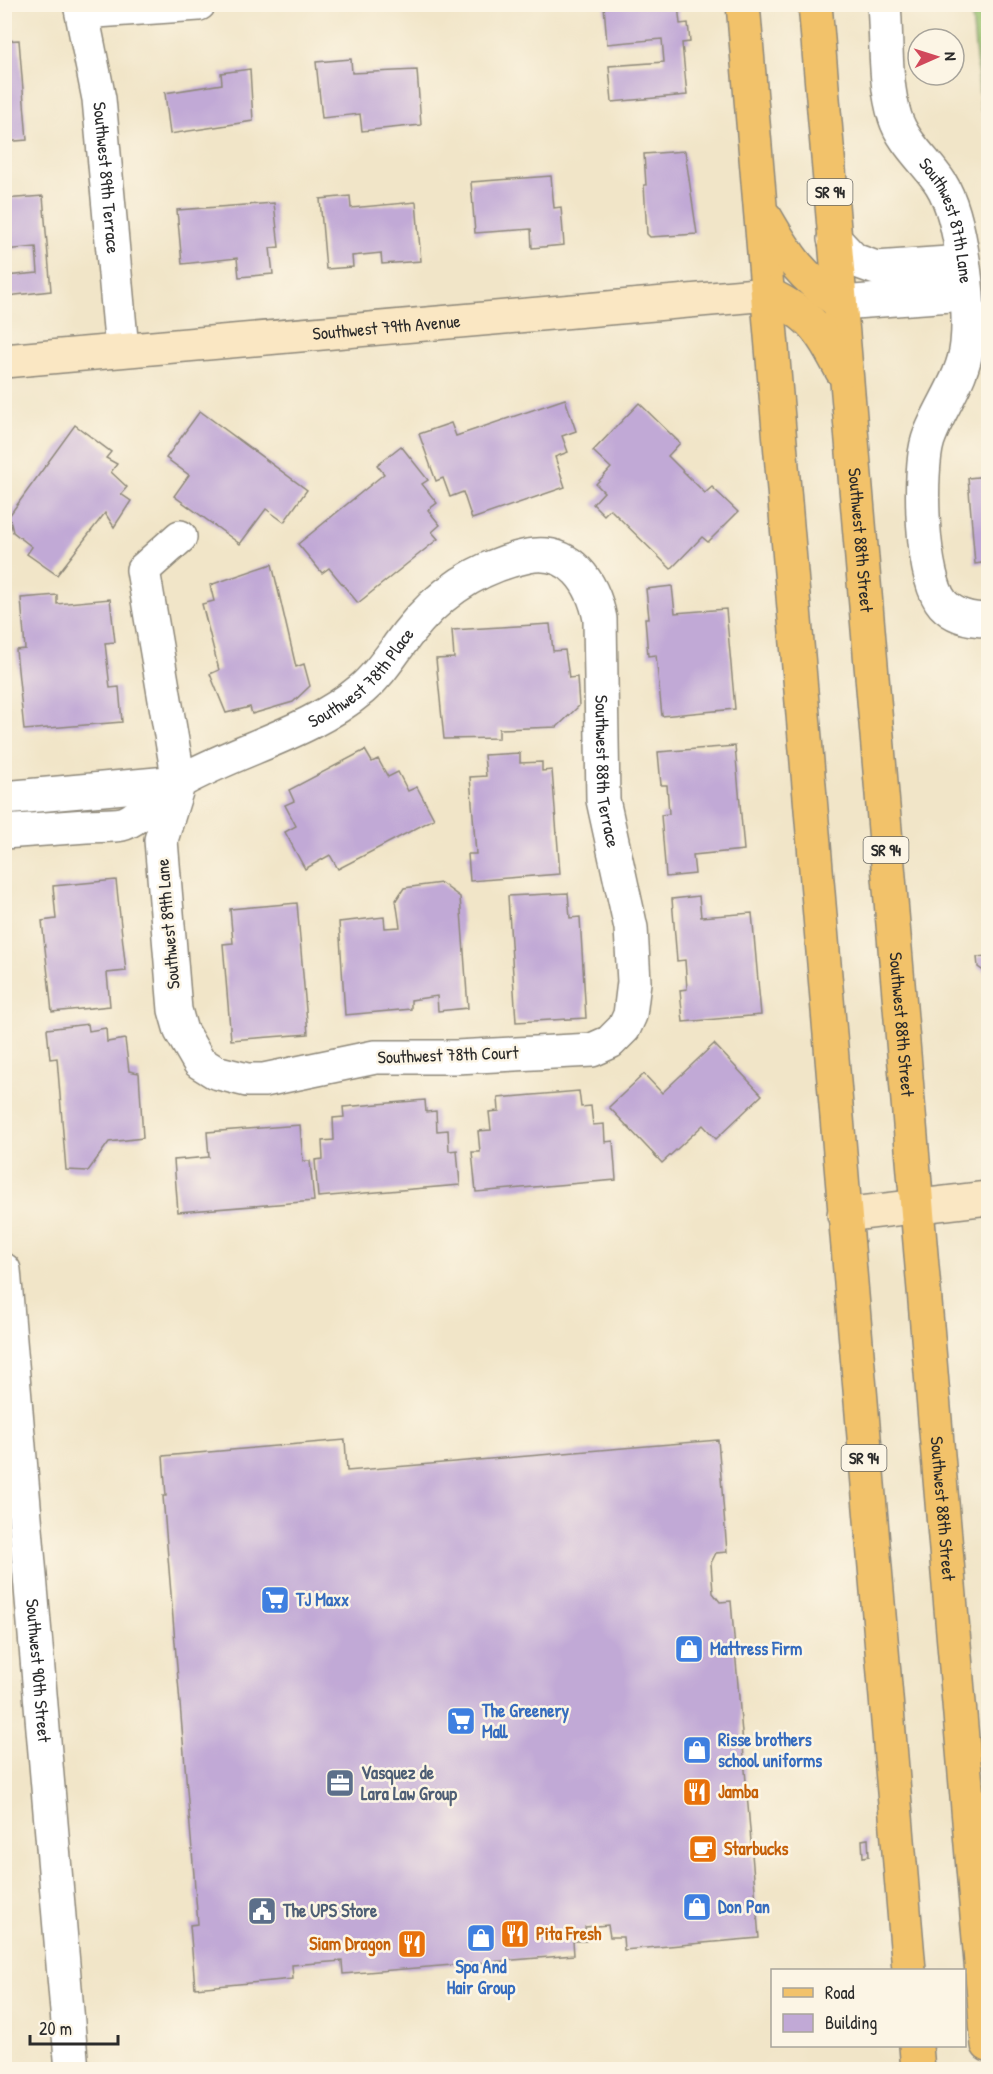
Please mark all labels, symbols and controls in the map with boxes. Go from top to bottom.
north arrow [906,27,966,87]
text: N [940,51,962,62]
street label: Southwest 89th Terrace [87,101,126,255]
street label: Southwest 87th Lane [913,152,979,284]
road number: SR 94 [808,179,852,205]
street label: Southwest 79th Avenue [311,308,462,346]
street label: Southwest 88th Street [842,467,880,614]
street label: Southwest 78th Place [303,622,419,734]
street label: Southwest 88th Terrace [589,695,626,850]
road number: SR 94 [864,837,908,863]
street label: Southwest 89th Lane [149,858,186,990]
street label: Southwest 88th Street [883,951,921,1098]
street label: Southwest 78th Court [377,1040,520,1069]
street label: Southwest 88th Street [924,1435,962,1583]
road number: SR 94 [842,1445,886,1471]
supermarket icon: TJ Maxx [259,1584,291,1616]
place label: TJ Maxx [295,1587,349,1612]
street label: Southwest 90th Street [20,1598,57,1744]
shop icon: Mattress Firm [673,1633,705,1665]
place label: Mattress Firm [710,1636,802,1661]
place label: The Greenery Mall [481,1698,569,1744]
supermarket icon: The Greenery Mall [445,1705,477,1737]
place label: Risse brothers school uniforms [718,1727,822,1773]
shop icon: Risse brothers school uniforms [681,1734,713,1766]
place label: Vasquez de Lara Law Group [361,1760,457,1807]
office icon: Vasquez de Lara Law Group [324,1767,356,1799]
restaurant icon: Jamba [681,1776,713,1808]
place label: Jamba [718,1779,759,1804]
cafe icon: Starbucks [687,1833,719,1865]
place label: Starbucks [724,1836,789,1861]
shop icon: Don Pan [681,1891,713,1923]
place label: Don Pan [718,1894,770,1919]
public building icon: The UPS Store [246,1895,278,1927]
place label: The UPS Store [282,1898,378,1923]
restaurant icon: Pita Fresh [499,1918,531,1950]
place label: Pita Fresh [536,1921,602,1946]
shop icon: Spa And Hair Group [465,1922,497,1954]
restaurant icon: Siam Dragon [396,1928,428,1960]
place label: Siam Dragon [309,1931,391,1957]
place label: Spa And Hair Group [447,1954,515,2001]
legend [771,1969,966,2047]
text: Road [825,1980,855,2005]
scale bar [30,2008,118,2046]
text: Building [825,2010,877,2035]
text: 20 m [39,2016,72,2041]

